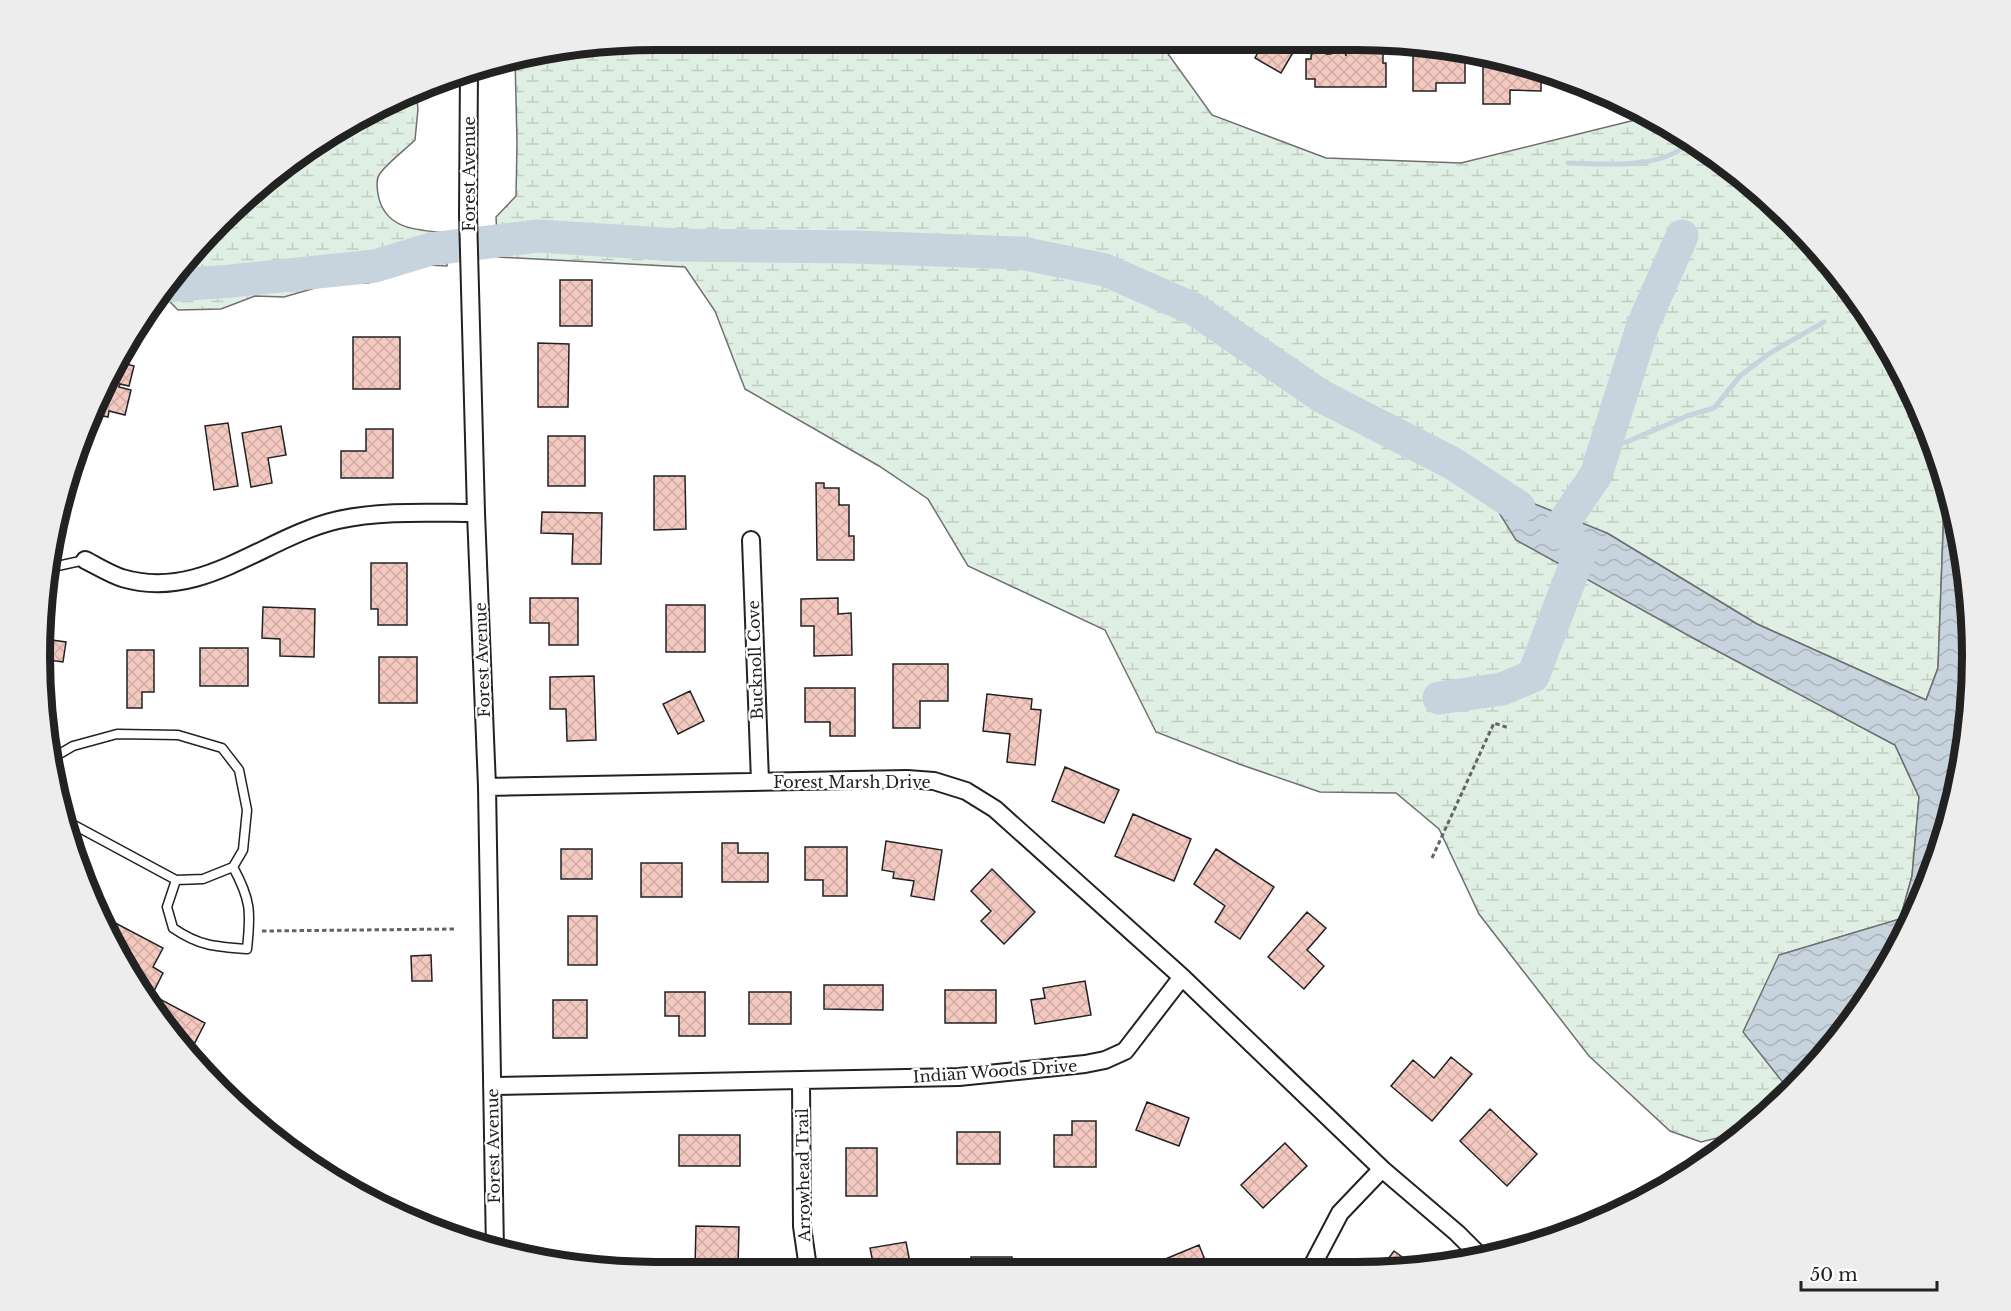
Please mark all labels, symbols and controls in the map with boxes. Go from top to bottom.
street label: Forest Avenue [459,116,479,232]
street label: Bucknoll Cove [743,600,767,720]
street label: Forest Avenue [470,602,494,718]
street label: Forest Marsh Drive [773,772,931,792]
street label: Indian Woods Drive [912,1055,1078,1087]
street label: Forest Avenue [482,1088,504,1204]
street label: Arrowhead Trail [792,1108,814,1243]
scale bar [1801,1254,1938,1292]
text: 50 m [1810,1264,1858,1286]

